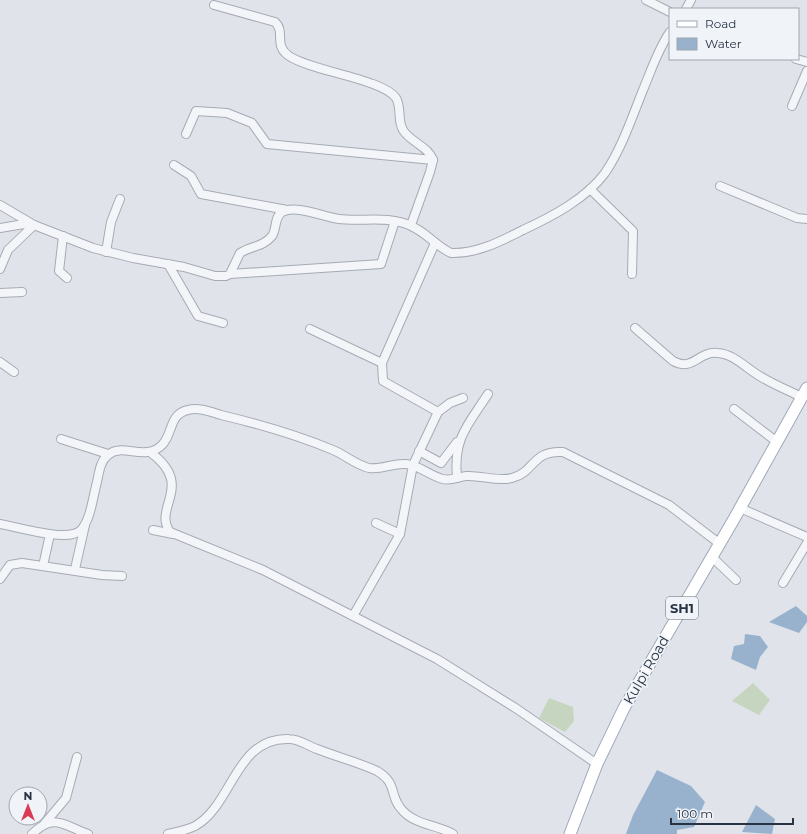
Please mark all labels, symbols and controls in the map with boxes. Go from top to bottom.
legend [669,8,799,60]
text: Road [705,16,736,31]
text: Water [705,36,742,51]
road number: SH1 [666,597,698,619]
street label: Kulpi Road [619,632,673,708]
north arrow [8,786,48,826]
text: N [24,789,32,803]
scale bar [671,800,793,826]
text: 100 m [677,806,713,821]

